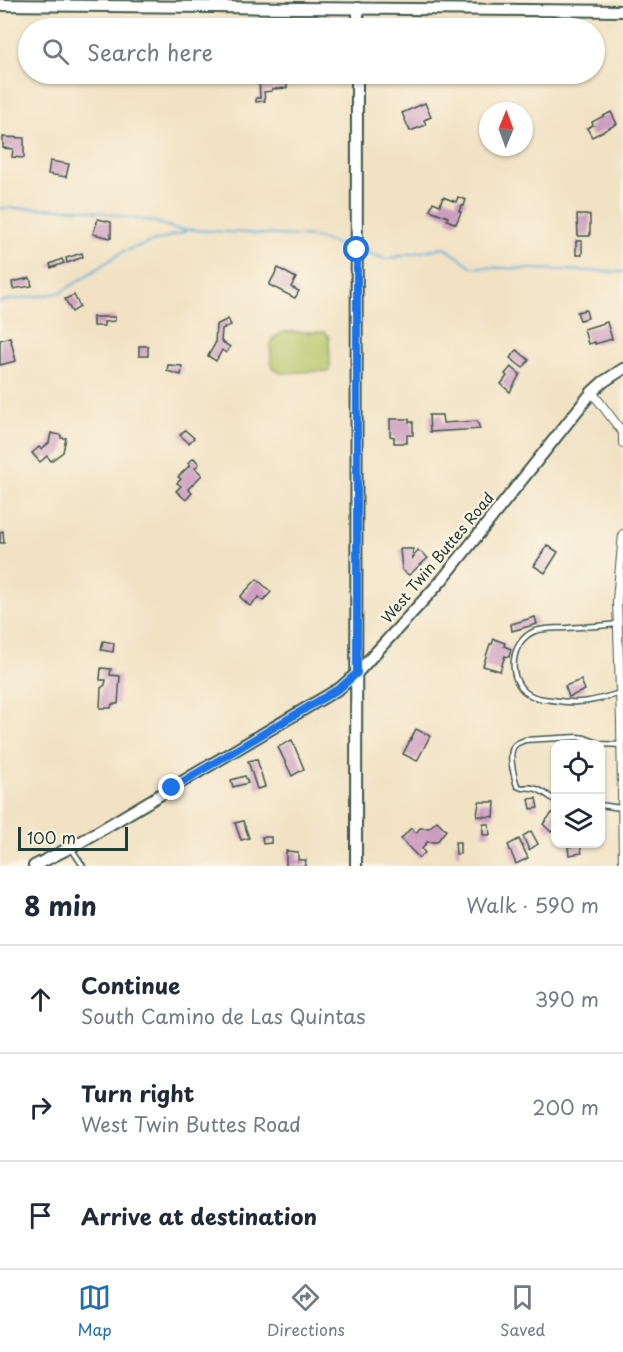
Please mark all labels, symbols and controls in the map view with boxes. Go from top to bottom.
search box [18,18,605,84]
icon: search [39,35,72,68]
text: Search here [87,35,213,68]
north arrow [479,102,533,156]
route start [343,236,369,262]
street label: West Twin Buttes Road [375,486,499,628]
map controls [551,740,605,848]
button: locate [551,740,605,794]
route end [158,774,184,800]
button: layers [551,794,605,848]
scale bar [18,824,128,852]
text: 100 m [27,825,76,849]
text: 8 min [24,886,97,925]
text: Walk · 590 m [466,890,599,920]
text: Continue [81,968,180,1001]
icon: ahead [24,983,57,1016]
text: 390 m [535,984,599,1014]
text: South Camino de Las Quintas [81,1001,365,1031]
text: Turn right [81,1076,194,1109]
icon: right [24,1091,57,1124]
text: 200 m [532,1092,599,1122]
text: West Twin Buttes Road [81,1109,301,1139]
icon: arrive [24,1199,57,1232]
text: Arrive at destination [81,1199,317,1232]
tab: Map [78,1281,112,1341]
tab: Directions [267,1281,345,1341]
tab: Saved [500,1281,545,1341]

